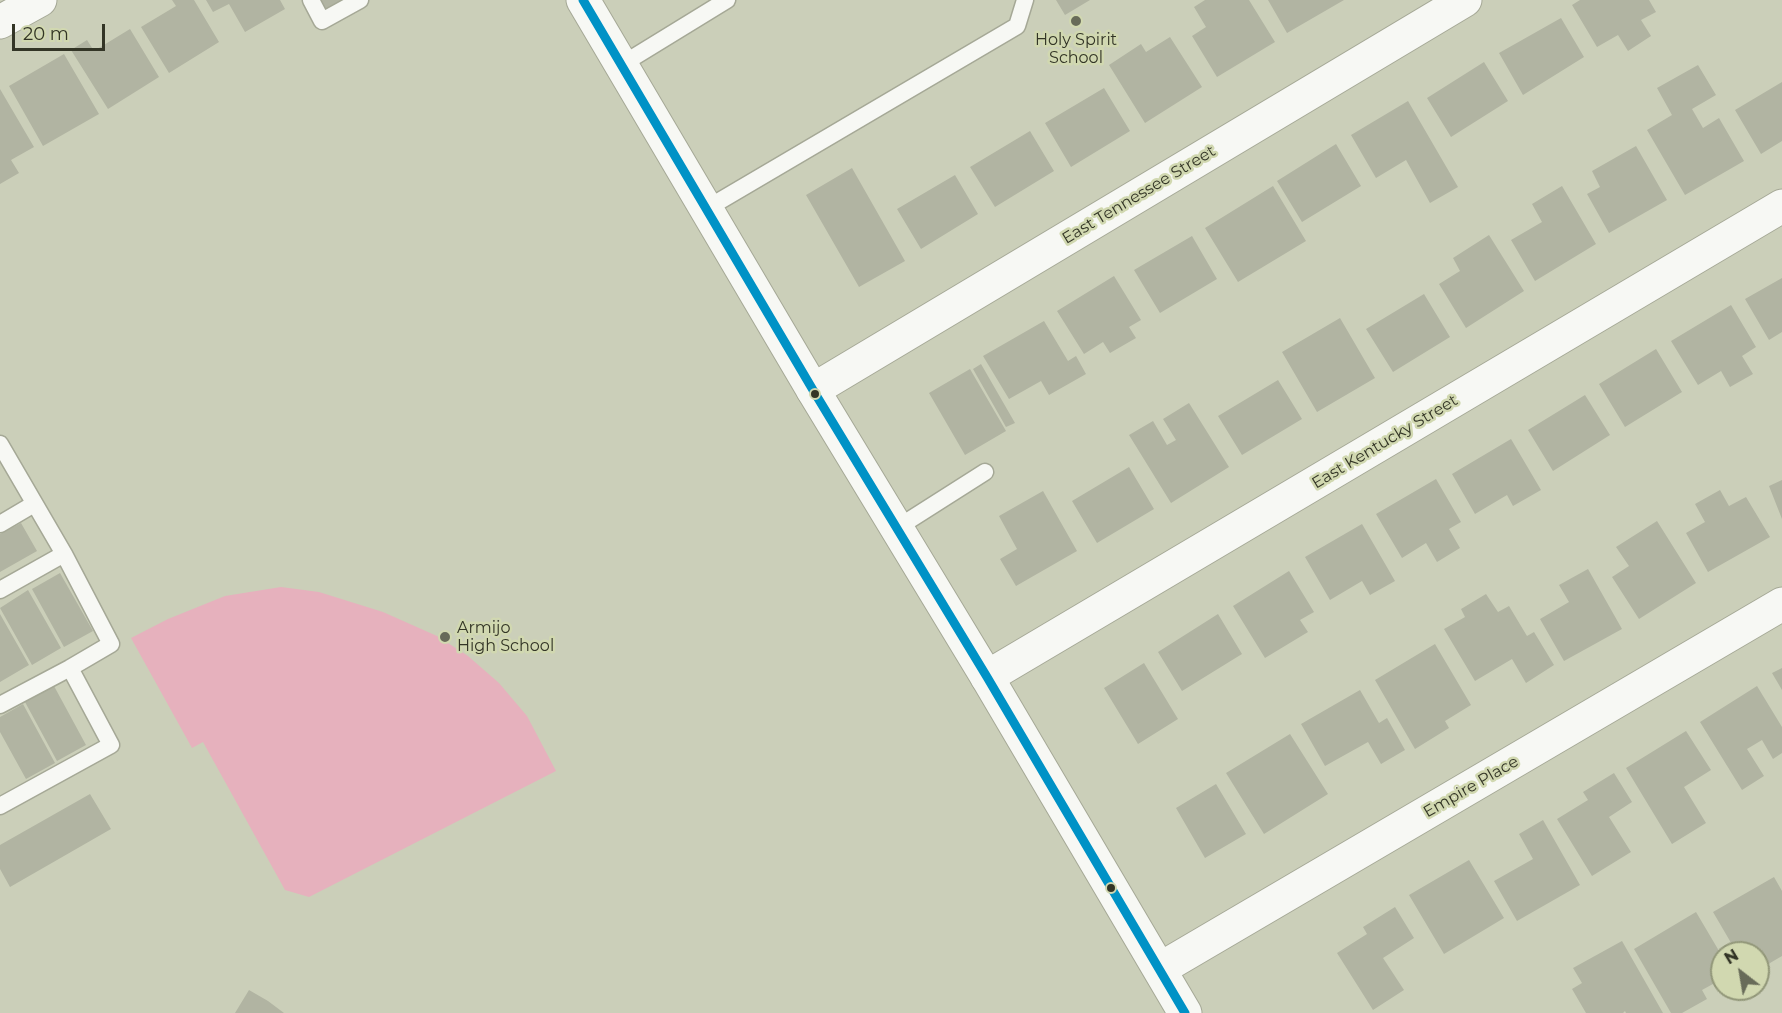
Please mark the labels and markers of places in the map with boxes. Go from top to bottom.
marker: Holy Spirit School [1069,14,1083,28]
place label: Holy Spirit School [1035,30,1117,68]
unlabelled marker [809,388,821,400]
place label: Armijo High School [457,618,554,656]
marker: Armijo High School [438,630,452,644]
unlabelled marker [1105,882,1117,894]

